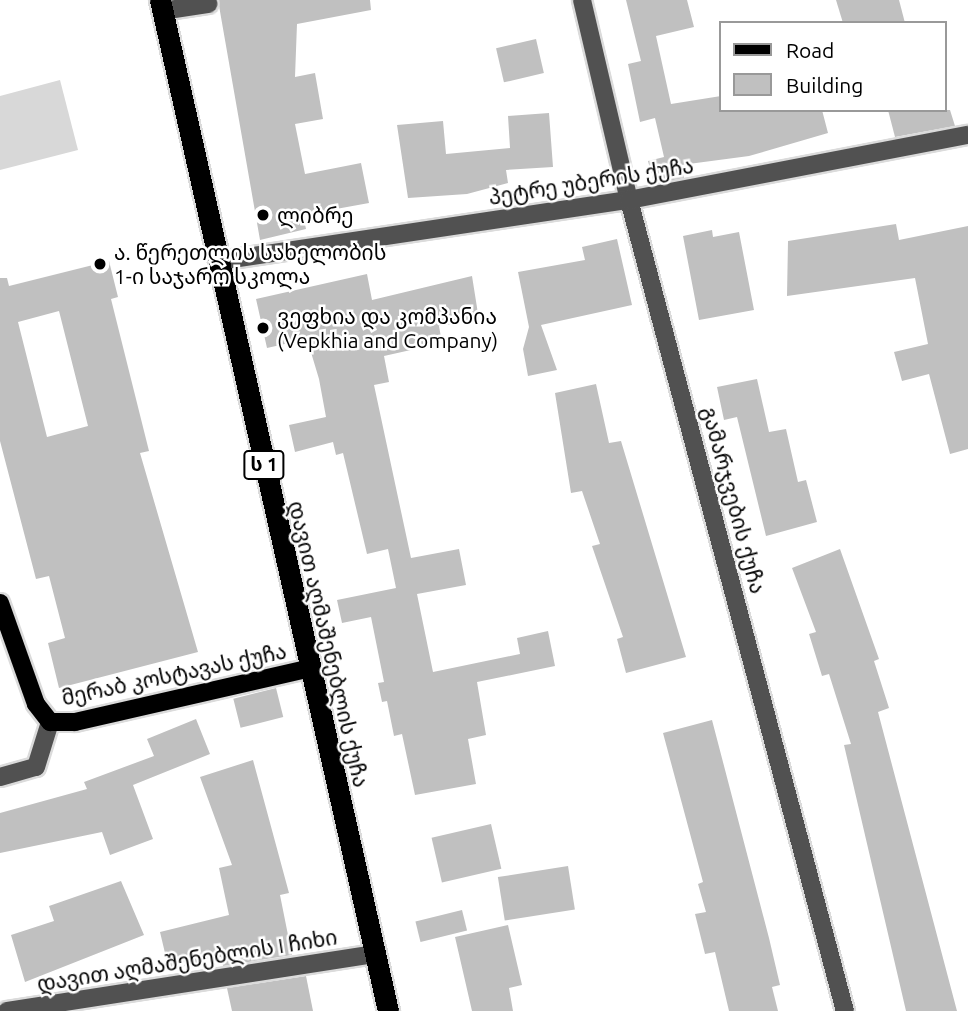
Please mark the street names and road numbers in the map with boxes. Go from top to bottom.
street label: პეტრე უბერის ქუჩა [487,152,695,210]
street label: გამარჯვების ქუჩა [697,404,771,596]
road number: ს 1 [243,450,285,480]
street label: დავით აღმაშენებლის ქუჩა [284,498,374,790]
street label: მერაბ კოსტავას ქუჩა [59,638,289,710]
street label: დავით აღმაშენებლის I ჩიხი [35,924,339,996]

